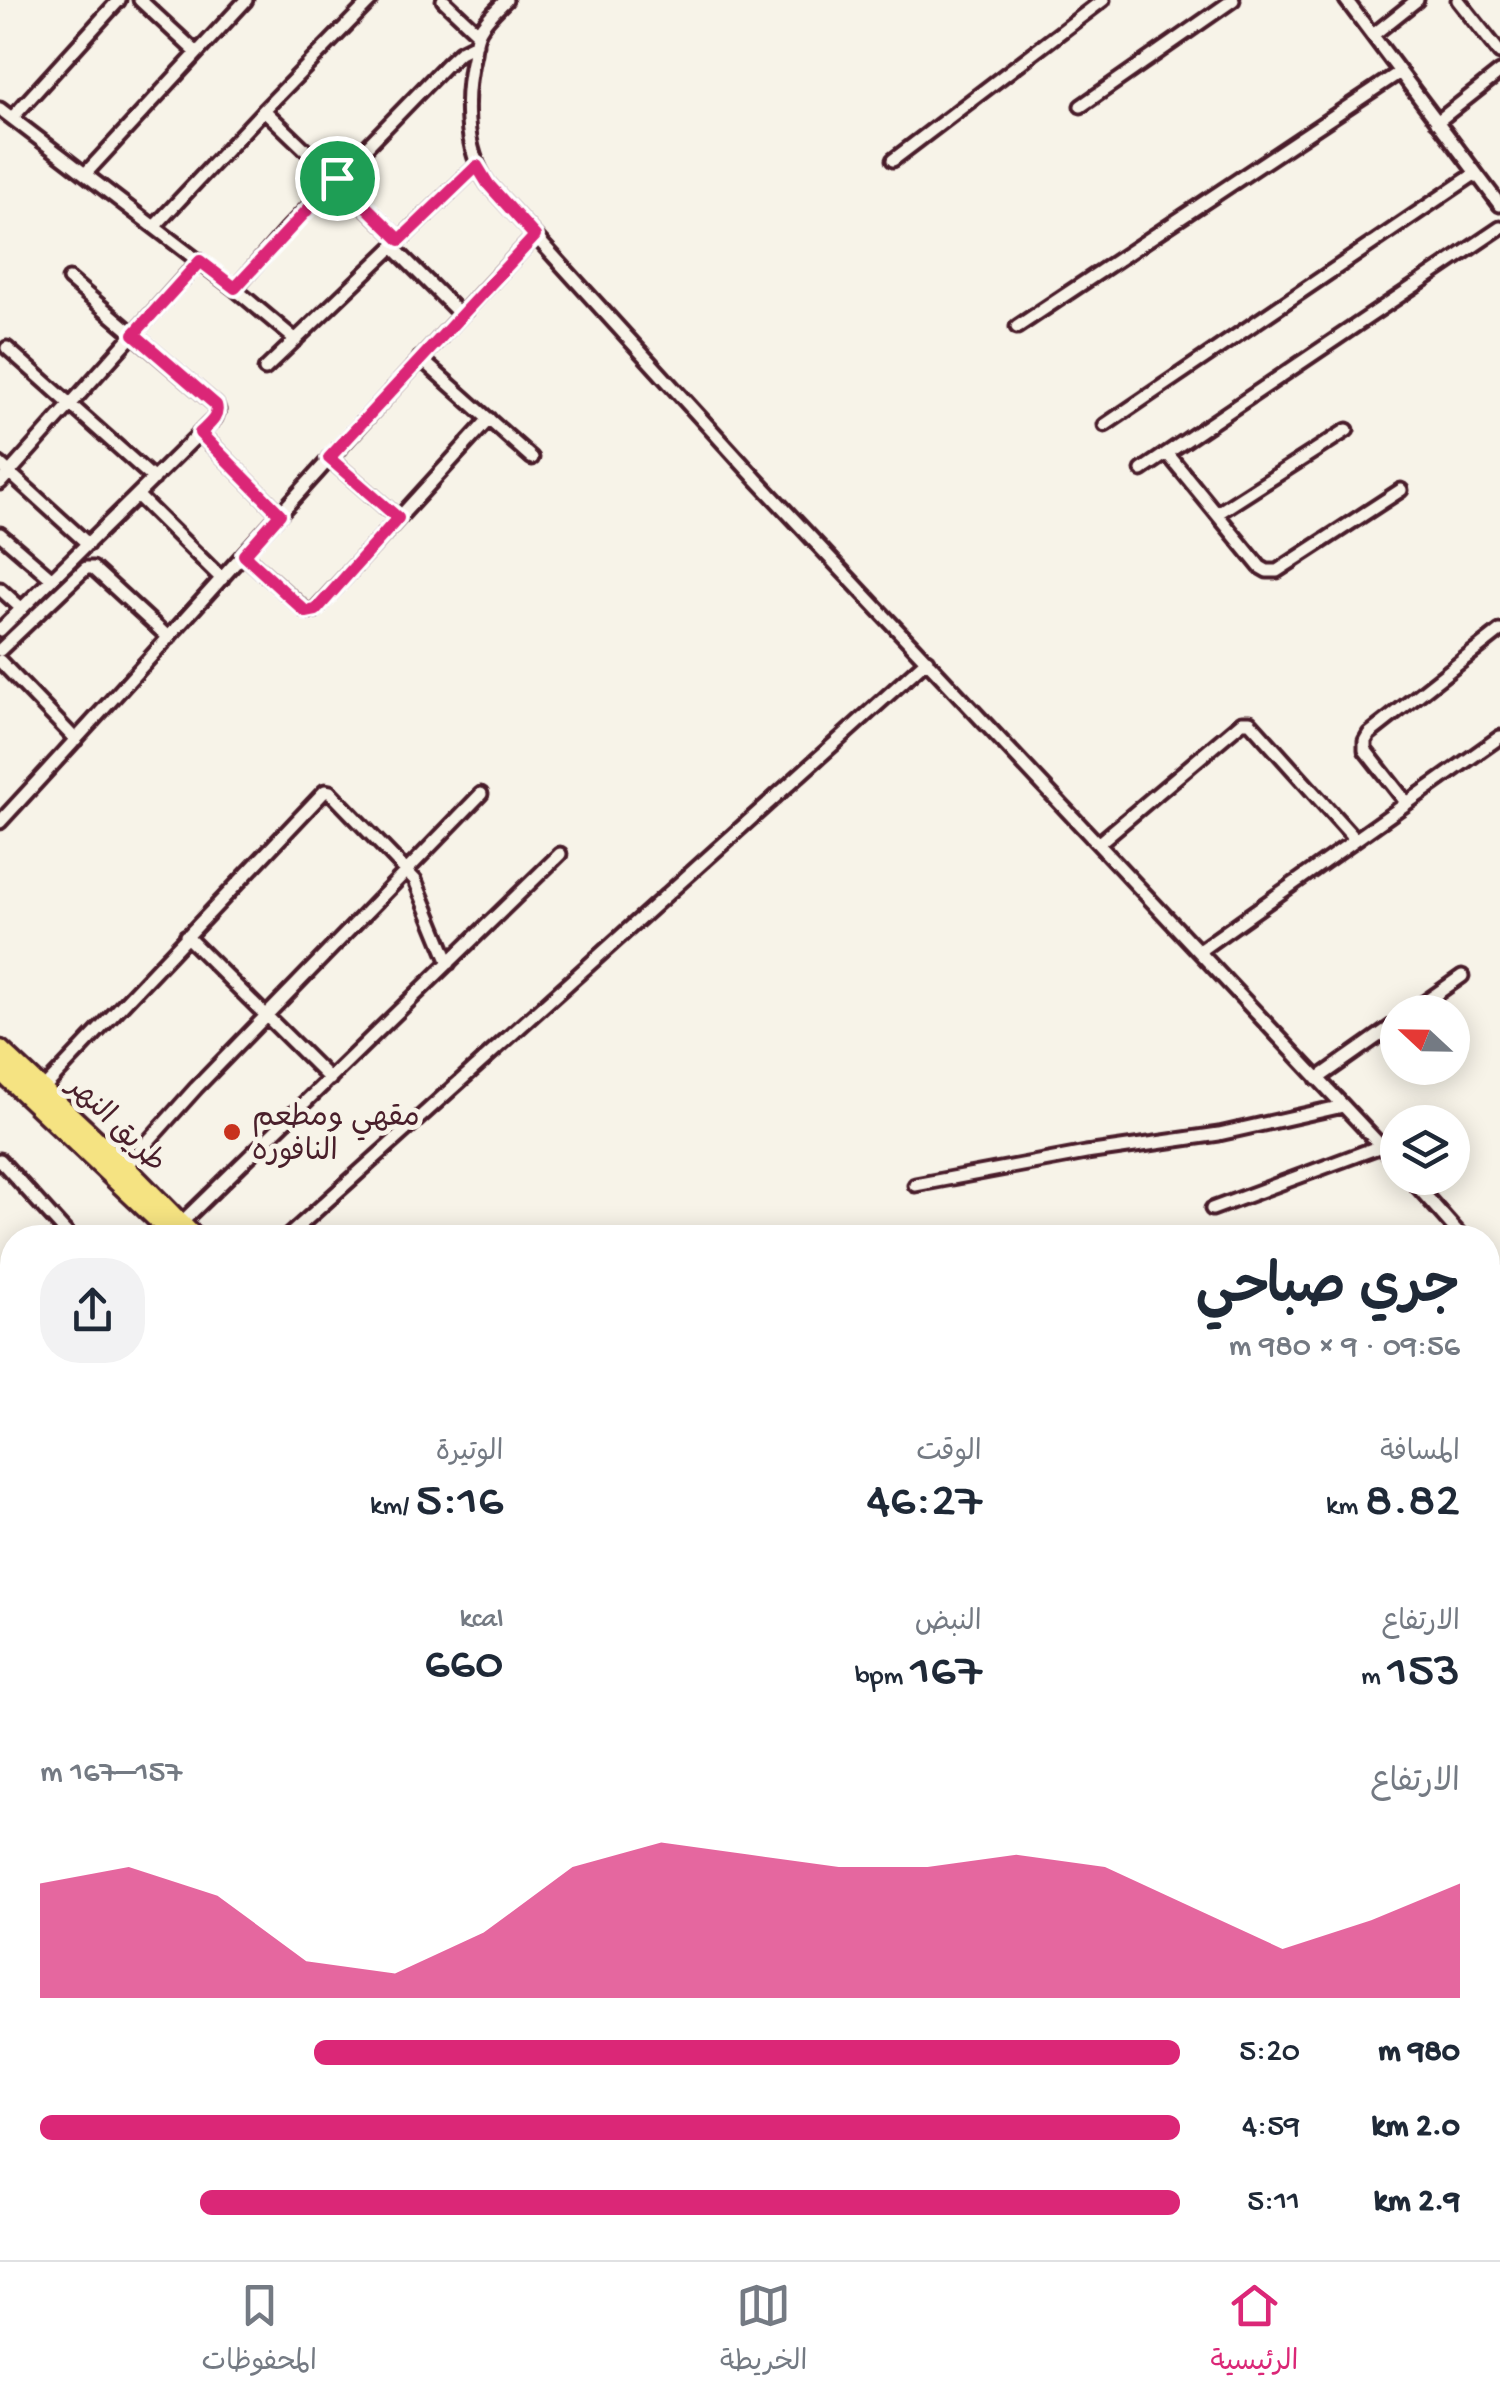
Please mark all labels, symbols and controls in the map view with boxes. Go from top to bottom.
pin [295,136,380,221]
icon: arrive [310,151,365,206]
north arrow [1380,995,1470,1085]
map controls [1380,995,1470,1195]
street label: طريق النهر [56,1069,171,1182]
place label: مقهي ومطعم النافوره [252,1102,420,1171]
button: layers [1380,1105,1470,1195]
marker: مقهي ومطعم النافوره [221,1121,243,1143]
button: share [40,1258,145,1363]
text: جري صباحي [1196,1259,1460,1323]
text: 09:56 · 9 × 980 m [1229,1329,1460,1367]
text: الوتيرة [436,1437,503,1470]
text: الوقت [916,1437,982,1470]
text: المسافة [1380,1437,1460,1470]
text: 5:16 [416,1474,503,1533]
text: 46:27 [866,1474,982,1533]
text: 8.82 [1365,1474,1460,1533]
text: /km [370,1491,416,1524]
text: km [1326,1491,1365,1524]
text: kcal [460,1604,503,1637]
text: النبض [915,1607,982,1640]
text: الارتفاع [1381,1607,1460,1640]
text: 660 [424,1637,503,1696]
text: 167 [910,1644,982,1703]
text: 153 [1388,1644,1460,1703]
text: bpm [855,1661,910,1694]
text: m [1361,1661,1388,1694]
text: 157–167 m [40,1755,182,1793]
text: الارتفاع [1370,1765,1460,1803]
text: 5:20 [1239,2034,1300,2072]
text: 980 m [1378,2034,1460,2072]
text: 4:59 [1242,2109,1300,2147]
text: 2.0 km [1372,2109,1460,2147]
text: 5:11 [1247,2184,1300,2222]
text: 2.9 km [1374,2184,1460,2222]
tab: المحفوظات [202,2278,317,2384]
tab: الخريطة [720,2278,807,2384]
tab: الرئيسية [1211,2278,1298,2384]

